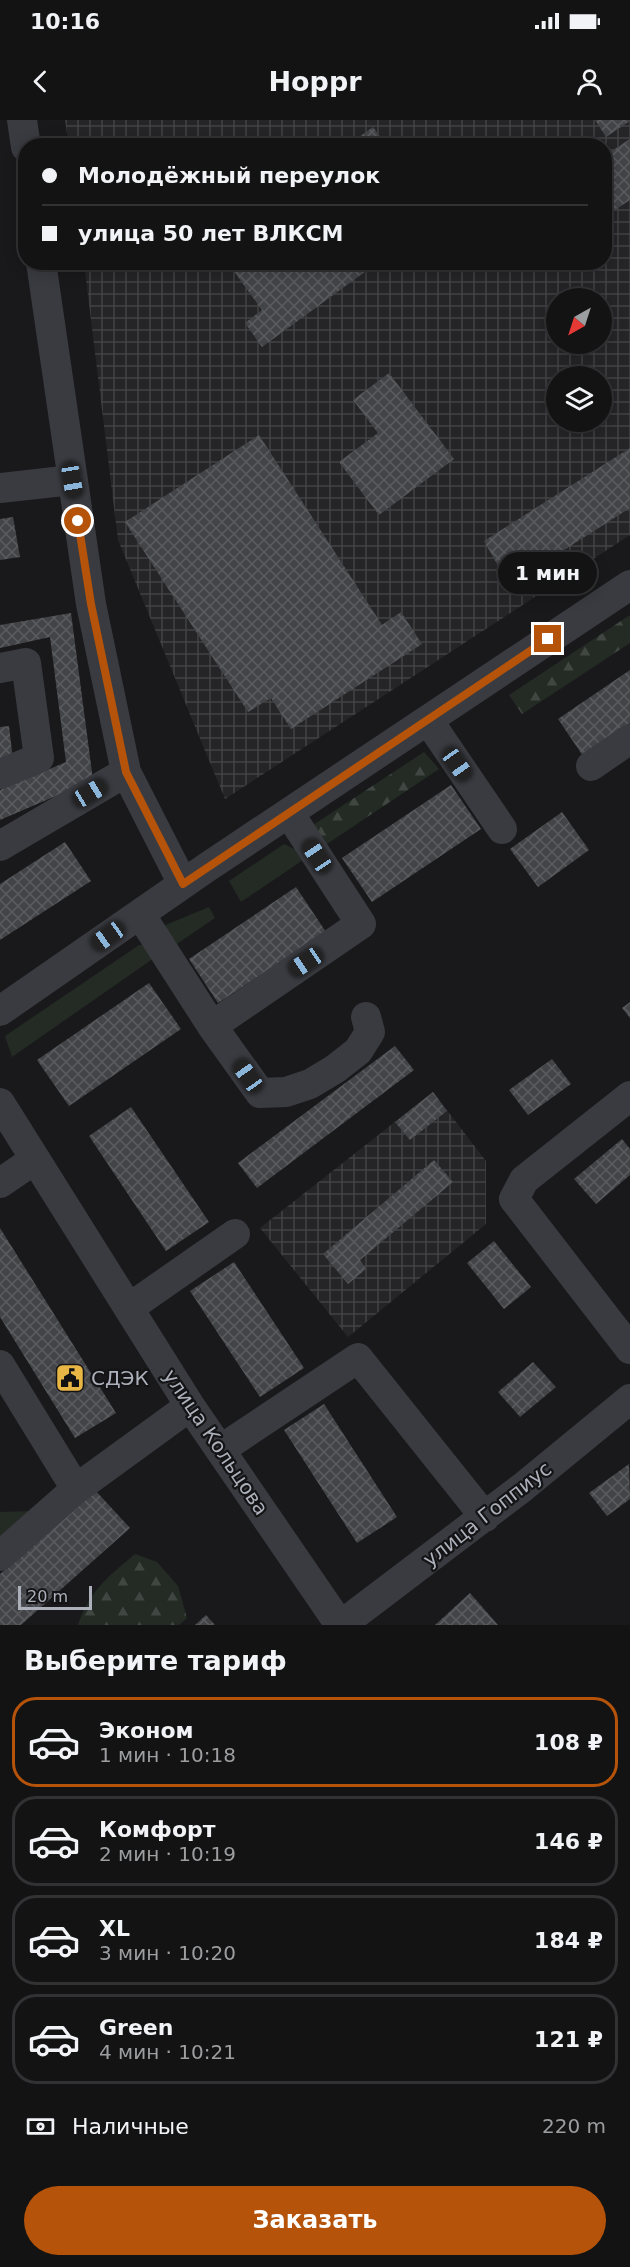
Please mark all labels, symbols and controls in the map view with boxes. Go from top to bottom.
text: 10:16 [30,9,100,34]
icon: back [24,65,57,98]
icon: person [573,65,606,98]
text: Hoppr [268,66,362,97]
text: Молодёжный переулок [78,163,380,188]
text: улица 50 лет ВЛКСМ [78,221,343,246]
north arrow [546,288,612,354]
map controls [546,288,612,432]
button: layers [546,366,612,432]
car [60,461,84,499]
route start [64,507,91,534]
callout: 1 мин [498,552,598,594]
text: 1 мин [515,561,580,585]
route end [534,625,561,652]
car [439,744,475,784]
car [70,776,110,810]
car [299,836,335,876]
car [88,918,128,954]
car [286,944,326,980]
car [230,1056,266,1096]
public building icon: СДЭК [54,1362,86,1394]
street label: улица Кольцова [158,1365,274,1519]
place label: СДЭК [91,1366,149,1390]
street label: улица Гоппиус [418,1456,556,1572]
scale bar [18,1583,92,1610]
text: 20 m [27,1587,68,1606]
text: Выберите тариф [24,1645,287,1676]
icon: car [27,1715,81,1769]
text: Эконом [99,1718,194,1743]
text: 108 ₽ [534,1730,603,1755]
text: 1 мин · 10:18 [99,1743,236,1767]
icon: car [27,1814,81,1868]
text: Комфорт [99,1817,216,1842]
text: 146 ₽ [534,1829,603,1854]
text: 2 мин · 10:19 [99,1842,236,1866]
icon: car [27,1913,81,1967]
text: XL [99,1916,130,1941]
text: 184 ₽ [534,1928,603,1953]
text: 3 мин · 10:20 [99,1941,236,1965]
icon: car [27,2012,81,2066]
text: Green [99,2015,173,2040]
text: 121 ₽ [534,2027,603,2052]
text: 4 мин · 10:21 [99,2040,236,2064]
icon: cash [24,2110,57,2143]
text: Наличные [72,2114,189,2139]
text: 220 m [542,2114,606,2138]
button: Заказать [24,2186,606,2255]

